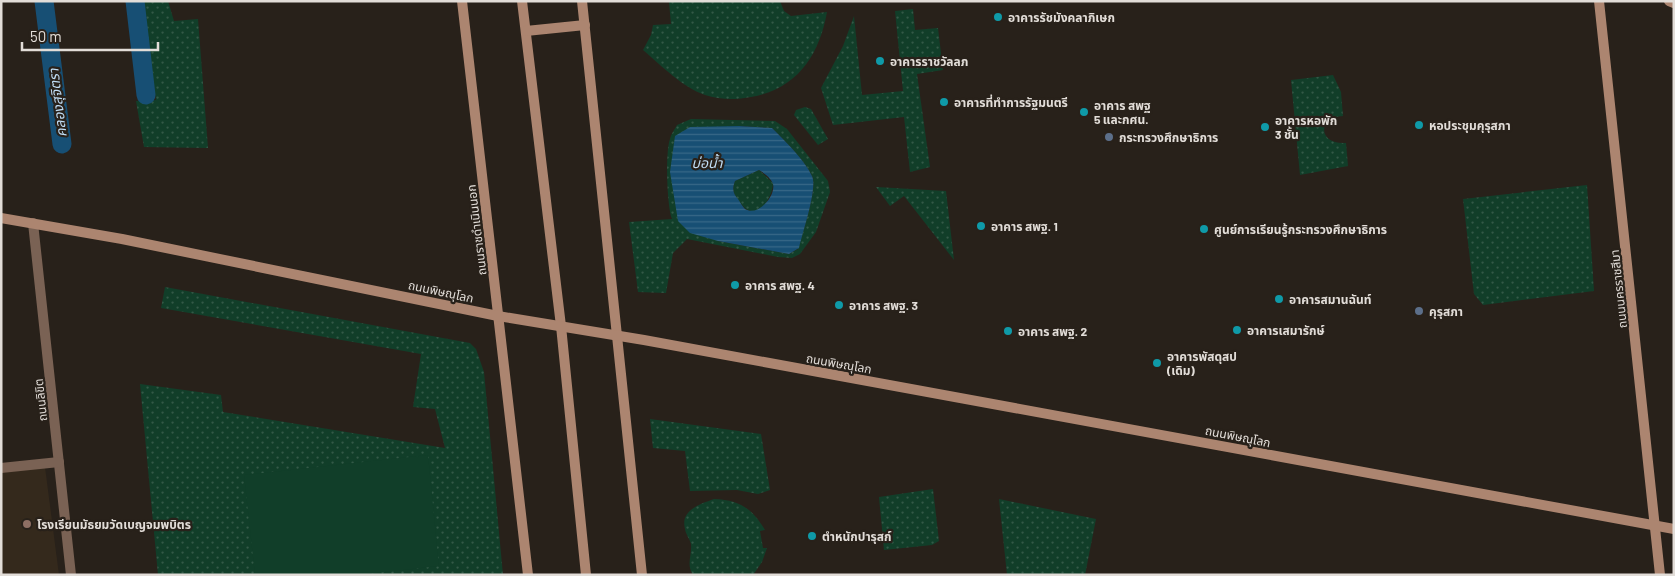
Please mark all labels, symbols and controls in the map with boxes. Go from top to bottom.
place label: อาคารรัชมังคลาภิเษก [1008,10,1115,24]
marker: อาคารรัชมังคลาภิเษก [992,11,1004,23]
scale bar [22,20,159,52]
text: 50 m [30,27,62,45]
place label: อาคารราชวัลลภ [890,54,968,68]
marker: อาคารราชวัลลภ [874,55,886,67]
water label: คลองสุจิตรา [44,66,71,138]
place label: อาคารที่ทำการรัฐมนตรี [954,94,1068,110]
marker: อาคารที่ทำการรัฐมนตรี [938,96,950,108]
place label: อาคาร สพฐ 5 และกศน. [1094,98,1151,126]
marker: อาคาร สพฐ 5 และกศน. [1078,106,1090,118]
place label: อาคารหอพัก 3 ชั้น [1275,113,1337,141]
place label: หอประชุมคุรุสภา [1429,118,1511,133]
marker: หอประชุมคุรุสภา [1413,119,1425,131]
marker: อาคารหอพัก 3 ชั้น [1259,121,1271,133]
place label: กระทรวงศึกษาธิการ [1119,130,1218,144]
marker: กระทรวงศึกษาธิการ [1103,131,1115,143]
water label: บ่อน้ำ [692,153,724,171]
street label: ถนนราชดำเนินนอก [463,184,489,276]
place label: อาคาร สพฐ. 1 [991,219,1058,234]
marker: อาคาร สพฐ. 1 [975,220,987,232]
place label: ศูนย์การเรียนรู้กระทรวงศึกษาธิการ [1214,222,1387,238]
marker: ศูนย์การเรียนรู้กระทรวงศึกษาธิการ [1198,223,1210,235]
street label: ถนนนครราชสีมา [1607,249,1629,329]
street label: ถนนพิษณุโลก [407,277,475,306]
place label: อาคาร สพฐ. 4 [745,278,815,293]
marker: อาคาร สพฐ. 4 [729,279,741,291]
place label: อาคารสมานฉันท์ [1289,292,1371,306]
marker: อาคารสมานฉันท์ [1273,293,1285,305]
place label: อาคาร สพฐ. 3 [849,298,918,313]
marker: อาคาร สพฐ. 3 [833,299,845,311]
place label: คุรุสภา [1429,304,1463,319]
marker: คุรุสภา [1413,305,1425,317]
place label: อาคารเสมารักษ์ [1247,323,1325,337]
place label: อาคาร สพฐ. 2 [1018,324,1087,339]
marker: อาคารเสมารักษ์ [1231,324,1243,336]
marker: อาคาร สพฐ. 2 [1002,325,1014,337]
place label: อาคารพัสดุสป (เดิม) [1166,349,1237,377]
street label: ถนนพิษณุโลก [805,350,873,377]
marker: อาคารพัสดุสป (เดิม) [1151,357,1163,369]
street label: ถนนลิขิต [31,378,49,422]
street label: ถนนพิษณุโลก [1204,423,1272,450]
place label: โรงเรียนมัธยมวัดเบญจมพบิตร [37,517,191,532]
marker: โรงเรียนมัธยมวัดเบญจมพบิตร [21,518,33,530]
place label: ตำหนักปารุสก์ [822,529,892,544]
marker: ตำหนักปารุสก์ [806,530,818,542]

